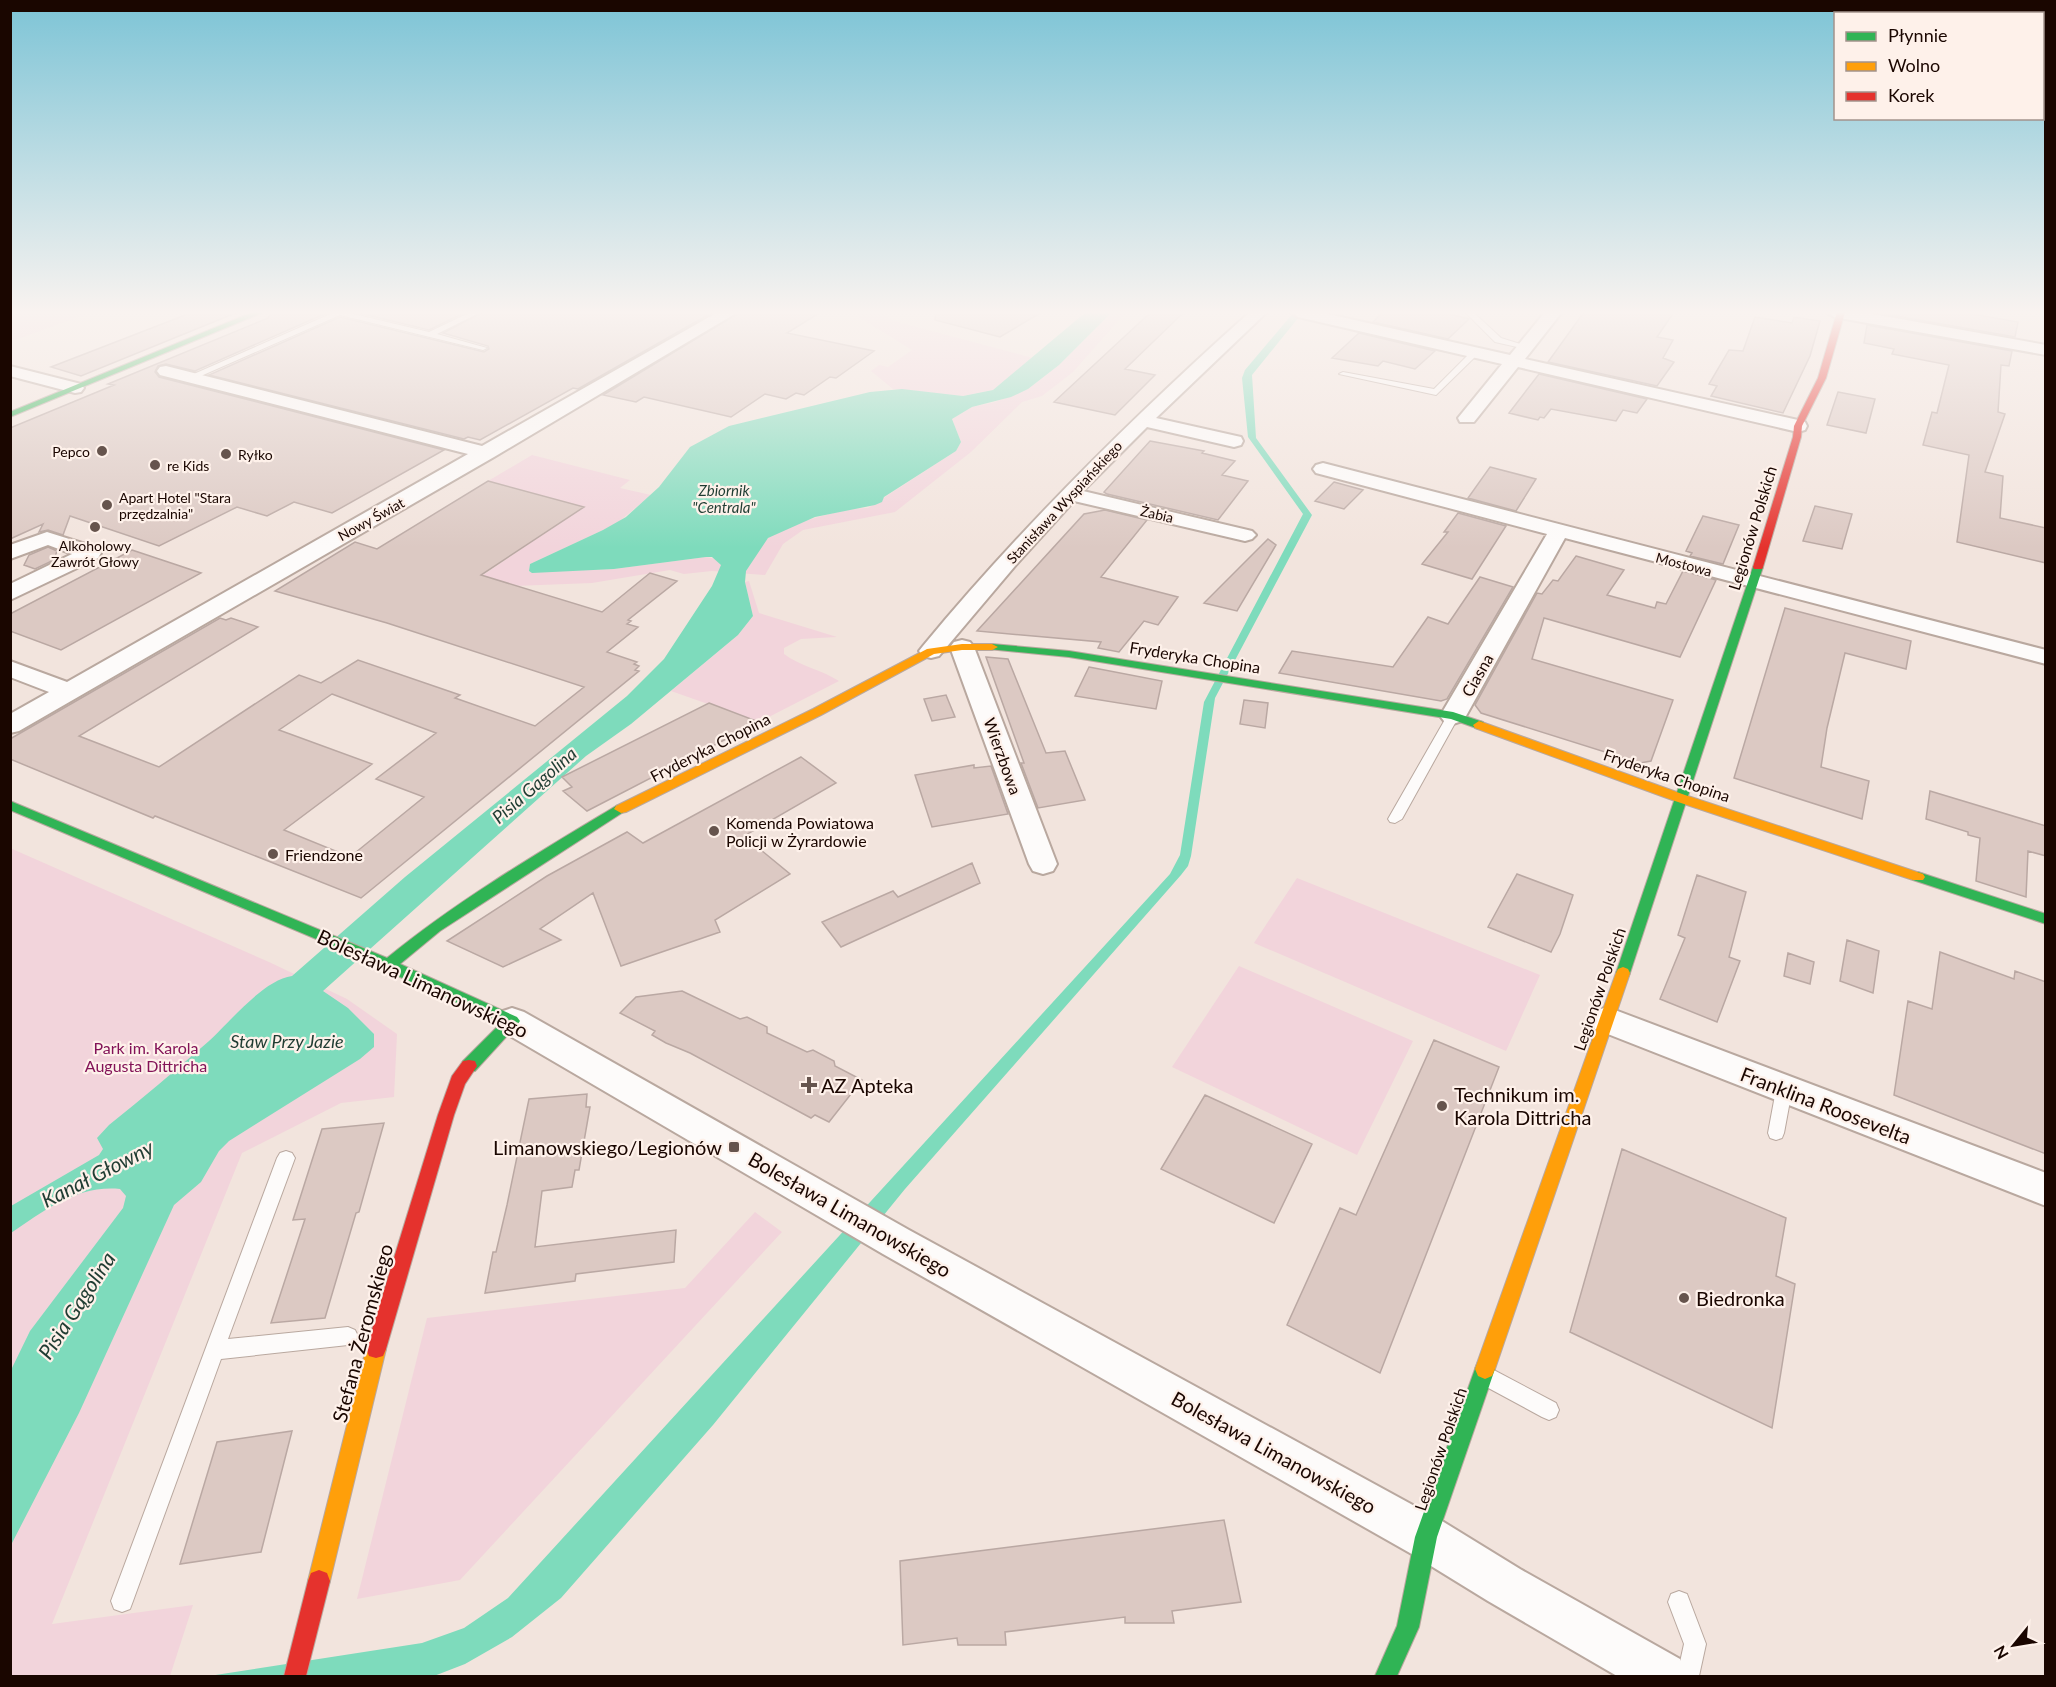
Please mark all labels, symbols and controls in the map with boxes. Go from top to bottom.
legend [1834,12,2044,120]
text: Płynnie [1888,24,1948,46]
text: Wolno [1888,54,1940,76]
text: Korek [1888,84,1935,106]
street label: Stanisława Wyspiańskiego [1003,437,1125,567]
place label: Pepco [52,443,90,460]
marker: Pepco [95,444,109,458]
place label: Ryłko [238,446,273,463]
marker: Ryłko [219,447,233,461]
place label: re Kids [167,457,209,474]
marker: re Kids [148,458,162,472]
street label: Legionów Polskich [1724,464,1780,592]
water label: Zbiornik "Centrala" [692,481,756,516]
place label: Apart Hotel "Stara przędzalnia" [119,489,231,522]
street label: Nowy Świat [335,494,407,544]
marker: Apart Hotel "Stara przędzalnia" [100,498,114,512]
street label: Żabia [1139,502,1175,526]
marker: Alkoholowy Zawrót Głowy [88,520,102,534]
place label: Alkoholowy Zawrót Głowy [51,537,140,570]
street label: Mostowa [1654,548,1714,580]
street label: Fryderyka Chopina [1128,637,1262,677]
street label: Ciasna [1457,650,1497,700]
street label: Fryderyka Chopina [647,709,773,785]
street label: Wierzbowa [980,715,1026,797]
water label: Pisia Gągolina [487,742,581,828]
street label: Fryderyka Chopina [1601,744,1733,806]
place label: Komenda Powiatowa Policji w Żyrardowie [726,813,874,850]
marker: Komenda Powiatowa Policji w Żyrardowie [707,824,721,838]
place label: Friendzone [285,845,363,864]
marker: Friendzone [266,847,280,861]
street label: Bolesława Limanowskiego [314,924,532,1042]
street label: Legionów Polskich [1569,925,1629,1053]
water label: Staw Przy Jazie [230,1030,344,1052]
park label: Park im. Karola Augusta Dittricha [85,1038,207,1075]
street label: Franklina Roosevelta [1737,1061,1915,1149]
place label: AZ Apteka [821,1073,913,1097]
marker: AZ Apteka [802,1078,816,1092]
place label: Technikum im. Karola Dittricha [1454,1082,1591,1129]
marker: Technikum im. Karola Dittricha [1435,1099,1449,1113]
water label: Kanał Głowny [37,1134,158,1212]
place label: Limanowskiego/Legionów [493,1135,722,1159]
marker: Limanowskiego/Legionów [727,1140,741,1154]
street label: Bolesława Limanowskiego [744,1146,956,1282]
street label: Stefana Żeromskiego [327,1241,397,1425]
water label: Pisia Gągolina [32,1247,120,1363]
place label: Biedronka [1696,1286,1785,1310]
marker: Biedronka [1677,1291,1691,1305]
street label: Legionów Polskich [1410,1385,1470,1513]
street label: Bolesława Limanowskiego [1168,1386,1380,1518]
north arrow [1984,1615,2044,1675]
text: N [1989,1643,2012,1663]

